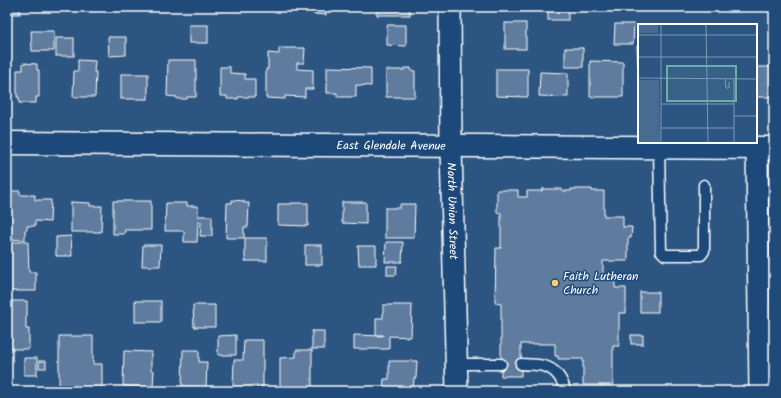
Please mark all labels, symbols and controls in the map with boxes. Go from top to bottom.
inset map [638,24,757,143]
street label: East Glendale Avenue [336,136,446,156]
street label: North Union Street [441,162,463,260]
place label: Faith Lutheran Church [563,267,638,300]
marker: Faith Lutheran Church [550,278,560,288]

